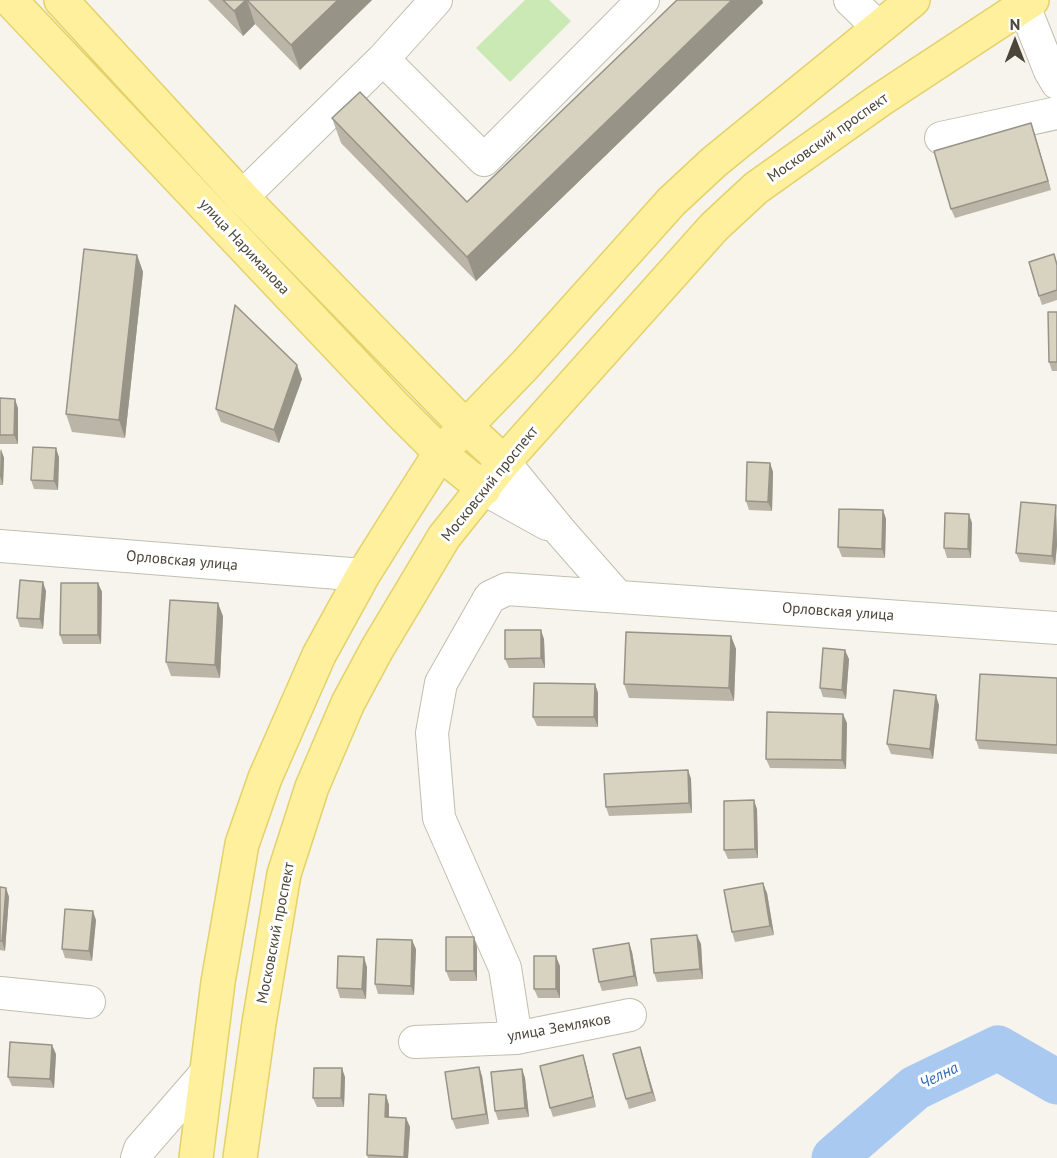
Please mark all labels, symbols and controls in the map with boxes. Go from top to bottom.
north arrow [985,12,1045,72]
text: N [1010,14,1020,34]
street label: Московский проспект [764,90,892,186]
street label: улица Нариманова [195,195,293,299]
street label: Московский проспект [438,423,542,545]
street label: Орловская улица [125,547,239,575]
street label: Орловская улица [781,599,895,625]
street label: Московский проспект [253,861,299,1005]
street label: улица Земляков [506,1010,612,1046]
water label: Челна [917,1059,961,1093]

